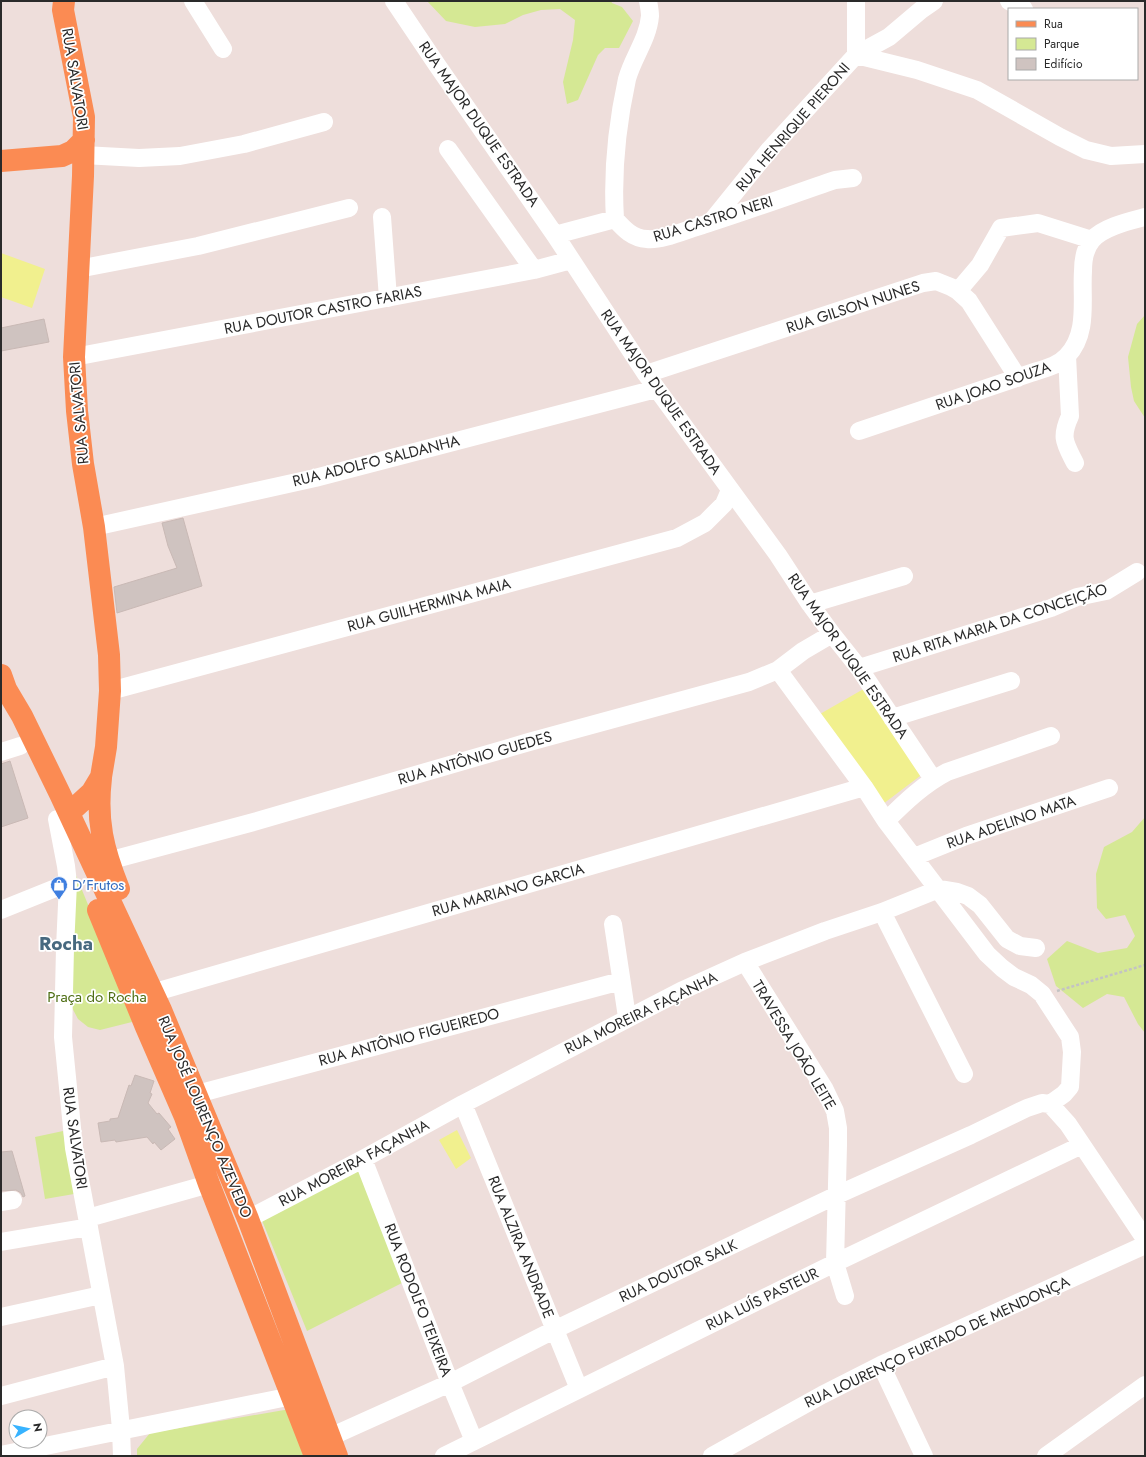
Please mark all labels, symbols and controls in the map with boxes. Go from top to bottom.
legend [1008,8,1138,80]
text: Rua [1044,15,1063,33]
street label: RUA SALVATORI [56,26,94,132]
text: Parque [1044,35,1079,53]
street label: RUA MAJOR DUQUE ESTRADA [413,37,545,211]
text: Edifício [1044,55,1083,73]
street label: RUA HENRIQUE PIERONI [731,58,855,196]
street label: RUA CASTRO NERI [650,190,776,248]
street label: RUA GILSON NUNES [783,275,923,339]
street label: RUA DOUTOR CASTRO FARIAS [222,280,424,340]
street label: RUA MAJOR DUQUE ESTRADA [595,305,727,479]
street label: RUA JOAO SOUZA [932,356,1054,416]
street label: RUA SALVATORI [64,361,94,465]
street label: RUA ADOLFO SALDANHA [290,430,462,492]
street label: RUA MAJOR DUQUE ESTRADA [782,569,914,743]
street label: RUA GUILHERMINA MAIA [345,573,513,637]
street label: RUA RITA MARIA DA CONCEIÇÃO [890,578,1110,668]
street label: RUA ANTÔNIO GUEDES [395,725,555,791]
street label: RUA ADELINO MATA [943,790,1079,854]
street label: RUA MARIANO GARCIA [429,858,587,922]
place label: D’Frutos [72,874,124,896]
shop icon: D’Frutos [49,875,69,900]
district label: Rocha [39,930,93,957]
street label: RUA MOREIRA FAÇANHA [561,966,721,1060]
street label: TRAVESSA JOÃO LEITE [747,976,841,1114]
park label: Praça do Rocha [47,986,147,1008]
street label: RUA ANTÔNIO FIGUEIREDO [316,1002,502,1072]
street label: RUA JOSÉ LOURENÇO AZEVEDO [152,1013,258,1222]
street label: RUA SALVATORI [57,1085,93,1191]
street label: RUA MOREIRA FAÇANHA [275,1114,433,1212]
street label: RUA ALZIRA ANDRADE [482,1172,560,1322]
street label: RUA RODOLFO TEIXEIRA [379,1220,457,1380]
street label: RUA DOUTOR SALK [615,1234,741,1308]
street label: RUA LUÍS PASTEUR [702,1262,823,1336]
street label: RUA LOURENÇO FURTADO DE MENDONÇA [801,1271,1073,1413]
north arrow [8,1409,48,1449]
text: N [29,1422,46,1433]

